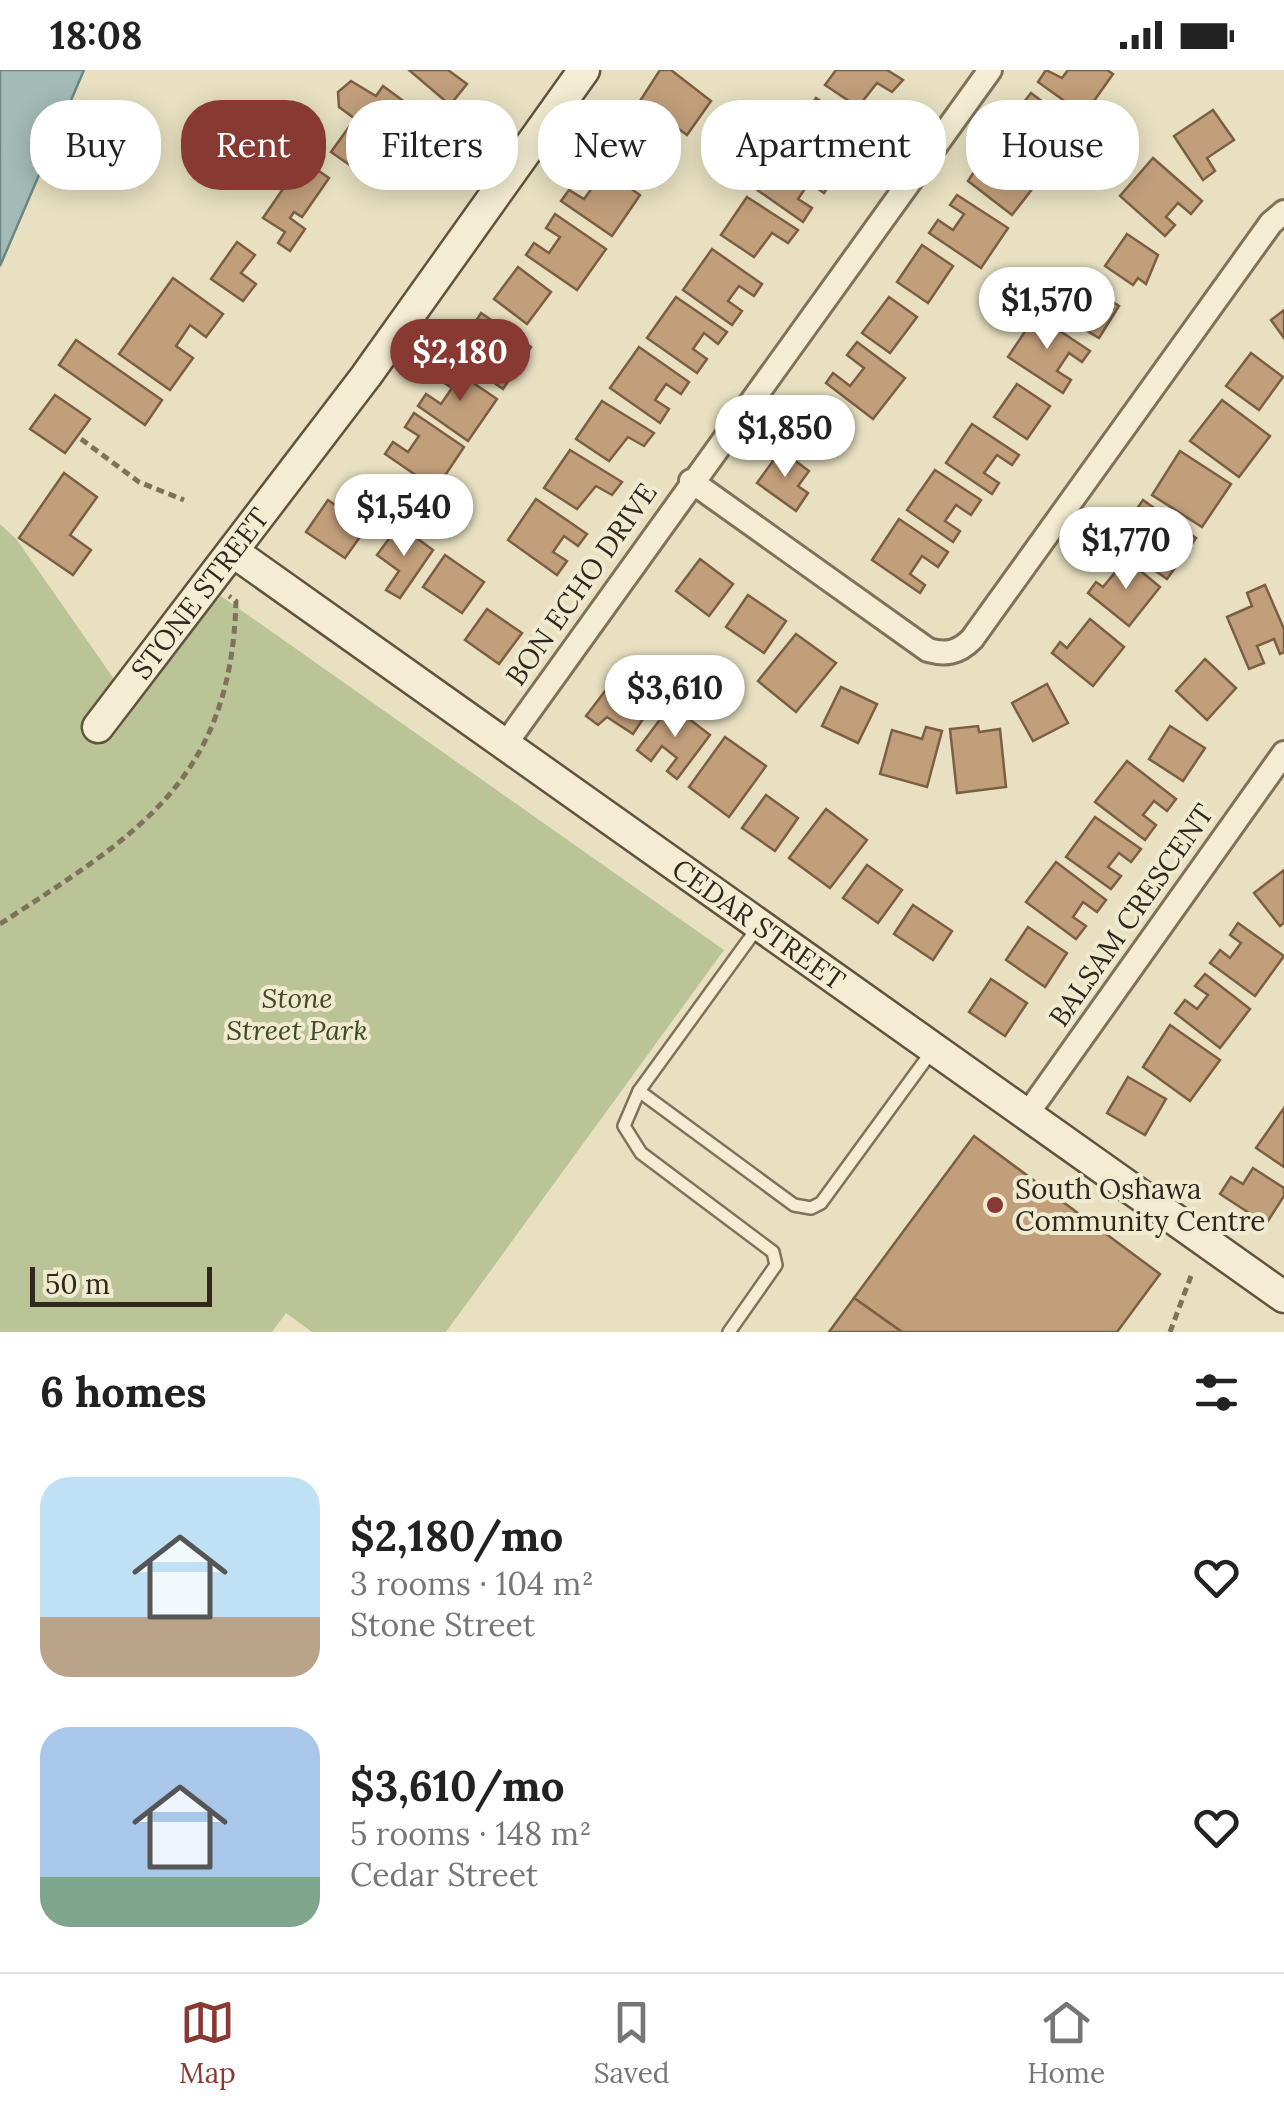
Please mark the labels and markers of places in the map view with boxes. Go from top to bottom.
pin: $1,570 [966,267,1128,352]
pin: $2,180 [379,319,541,404]
pin: $1,850 [704,395,866,480]
pin: $1,540 [323,474,485,559]
pin: $1,770 [1045,507,1207,592]
pin: $3,610 [594,655,756,740]
place label: South Oshawa Community Centre [1015,1171,1266,1239]
marker: South Oshawa Community Centre [984,1194,1006,1216]

